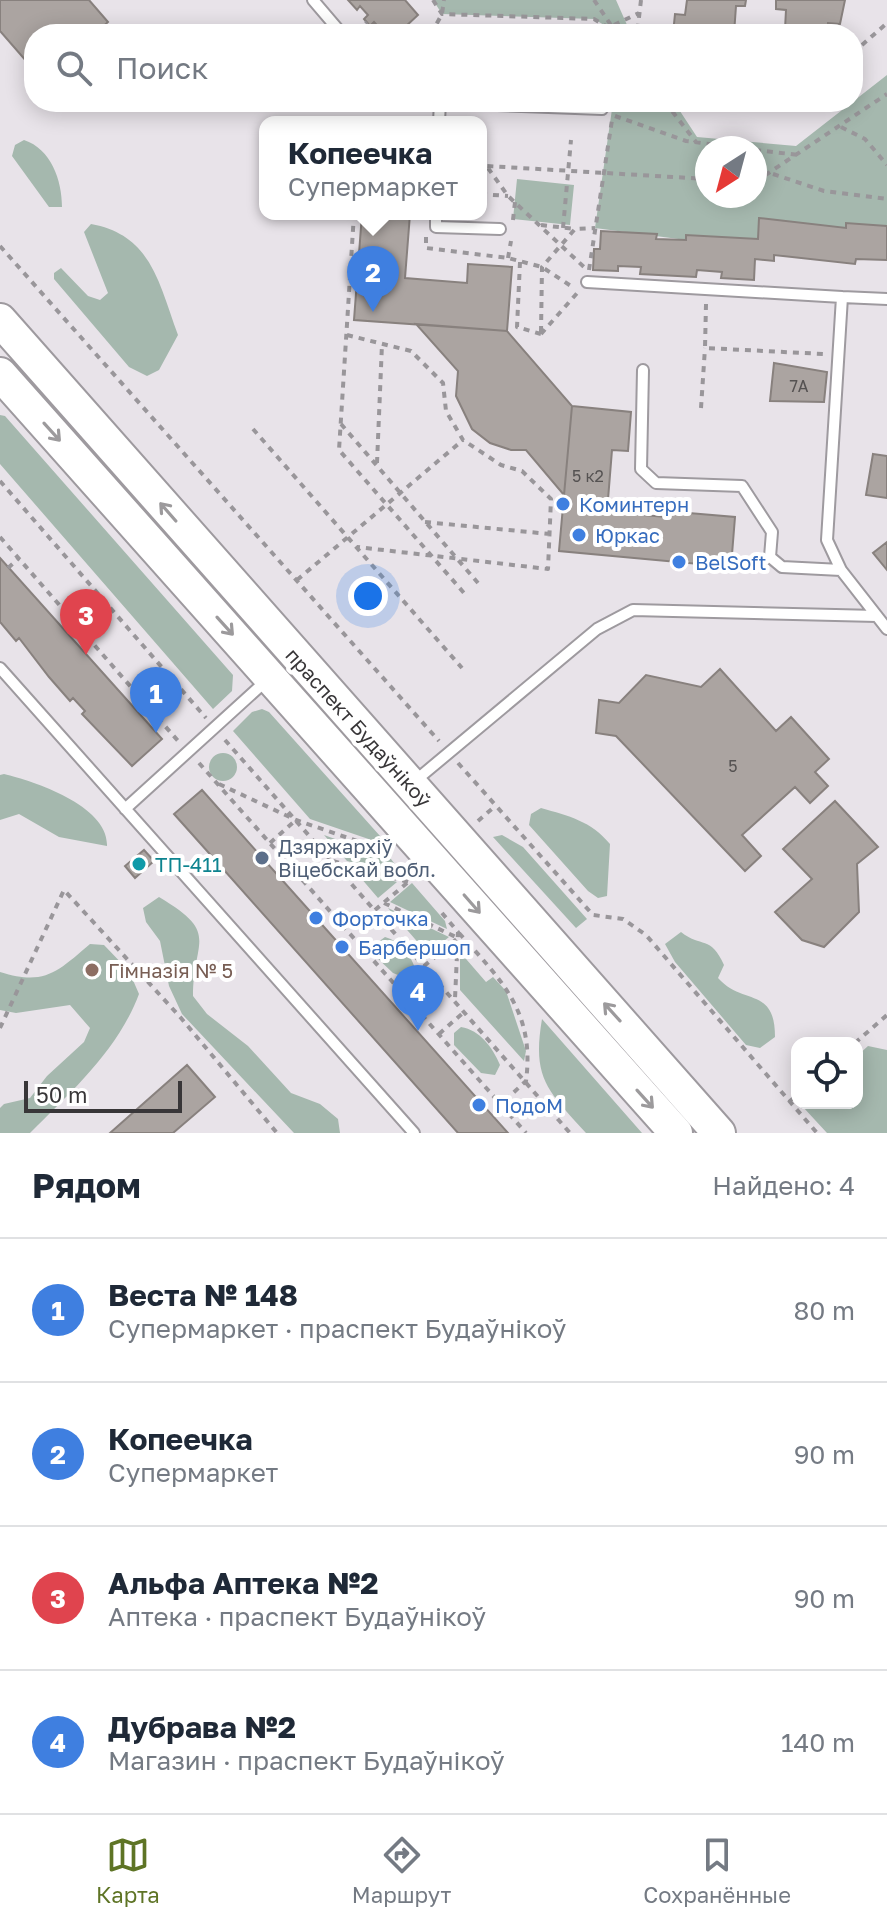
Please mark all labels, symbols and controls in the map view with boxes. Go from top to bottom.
search box [24,24,863,112]
icon: search [52,46,96,90]
text: Поиск [116,50,208,86]
popup [259,116,487,220]
text: Копеечка [288,135,432,171]
north arrow [695,136,767,208]
text: Супермаркет [288,171,458,202]
pin: 2 [347,246,399,312]
house number: 7А [789,376,809,396]
one-way arrow [42,422,60,442]
house number: 5 к2 [572,466,604,486]
place label: Коминтерн [579,492,689,516]
marker: Коминтерн [554,495,572,513]
one-way arrow [159,502,177,522]
place label: Юркас [595,523,660,547]
marker: Юркас [570,526,588,544]
place label: BelSoft [695,550,767,574]
marker: BelSoft [670,553,688,571]
your location [348,576,388,616]
pin: 3 [60,589,112,655]
one-way arrow [216,616,235,636]
street label: праспект Будаўнікоў [281,643,437,811]
pin: 1 [130,667,182,733]
house number: 5 [728,756,738,776]
place label: Дзяржархіў Віцебскай вобл. [278,834,436,881]
marker: Дзяржархіў Віцебскай вобл. [253,849,271,867]
place label: ТП-411 [155,852,222,876]
marker: ТП-411 [130,855,148,873]
one-way arrow [463,894,481,914]
place label: Форточка [332,906,429,930]
marker: Форточка [307,909,325,927]
place label: Барбершоп [358,935,471,959]
marker: Барбершоп [333,938,351,956]
place label: Гімназія № 5 [108,958,233,982]
marker: Гімназія № 5 [83,961,101,979]
pin: 4 [392,965,444,1031]
one-way arrow [603,1002,621,1022]
map controls [791,1037,863,1109]
button: locate [791,1037,863,1109]
scale bar [24,1077,182,1113]
text: 50 m [36,1081,87,1108]
one-way arrow [636,1088,654,1108]
place label: ПодоМ [495,1093,563,1117]
marker: ПодоМ [470,1096,488,1114]
text: Рядом [32,1165,141,1205]
text: Найдено: 4 [712,1170,855,1201]
text: Веста № 148 [108,1277,298,1313]
text: 1 [51,1295,65,1326]
text: 80 m [794,1295,855,1326]
text: Супермаркет · праспект Будаўнікоў [108,1313,566,1344]
text: Копеечка [108,1421,253,1457]
text: 2 [50,1439,66,1470]
text: 90 m [794,1439,855,1470]
text: Супермаркет [108,1457,278,1488]
text: Альфа Аптека №2 [108,1565,378,1601]
text: 3 [50,1583,66,1614]
text: 90 m [794,1583,855,1614]
text: Аптека · праспект Будаўнікоў [108,1601,486,1632]
text: Дубрава №2 [108,1709,296,1745]
text: 4 [50,1727,66,1758]
text: 140 m [781,1727,855,1758]
text: Магазин · праспект Будаўнікоў [108,1745,505,1776]
tab: Карта [96,1833,160,1908]
tab: Маршрут [352,1833,451,1908]
tab: Сохранённые [643,1833,791,1908]

